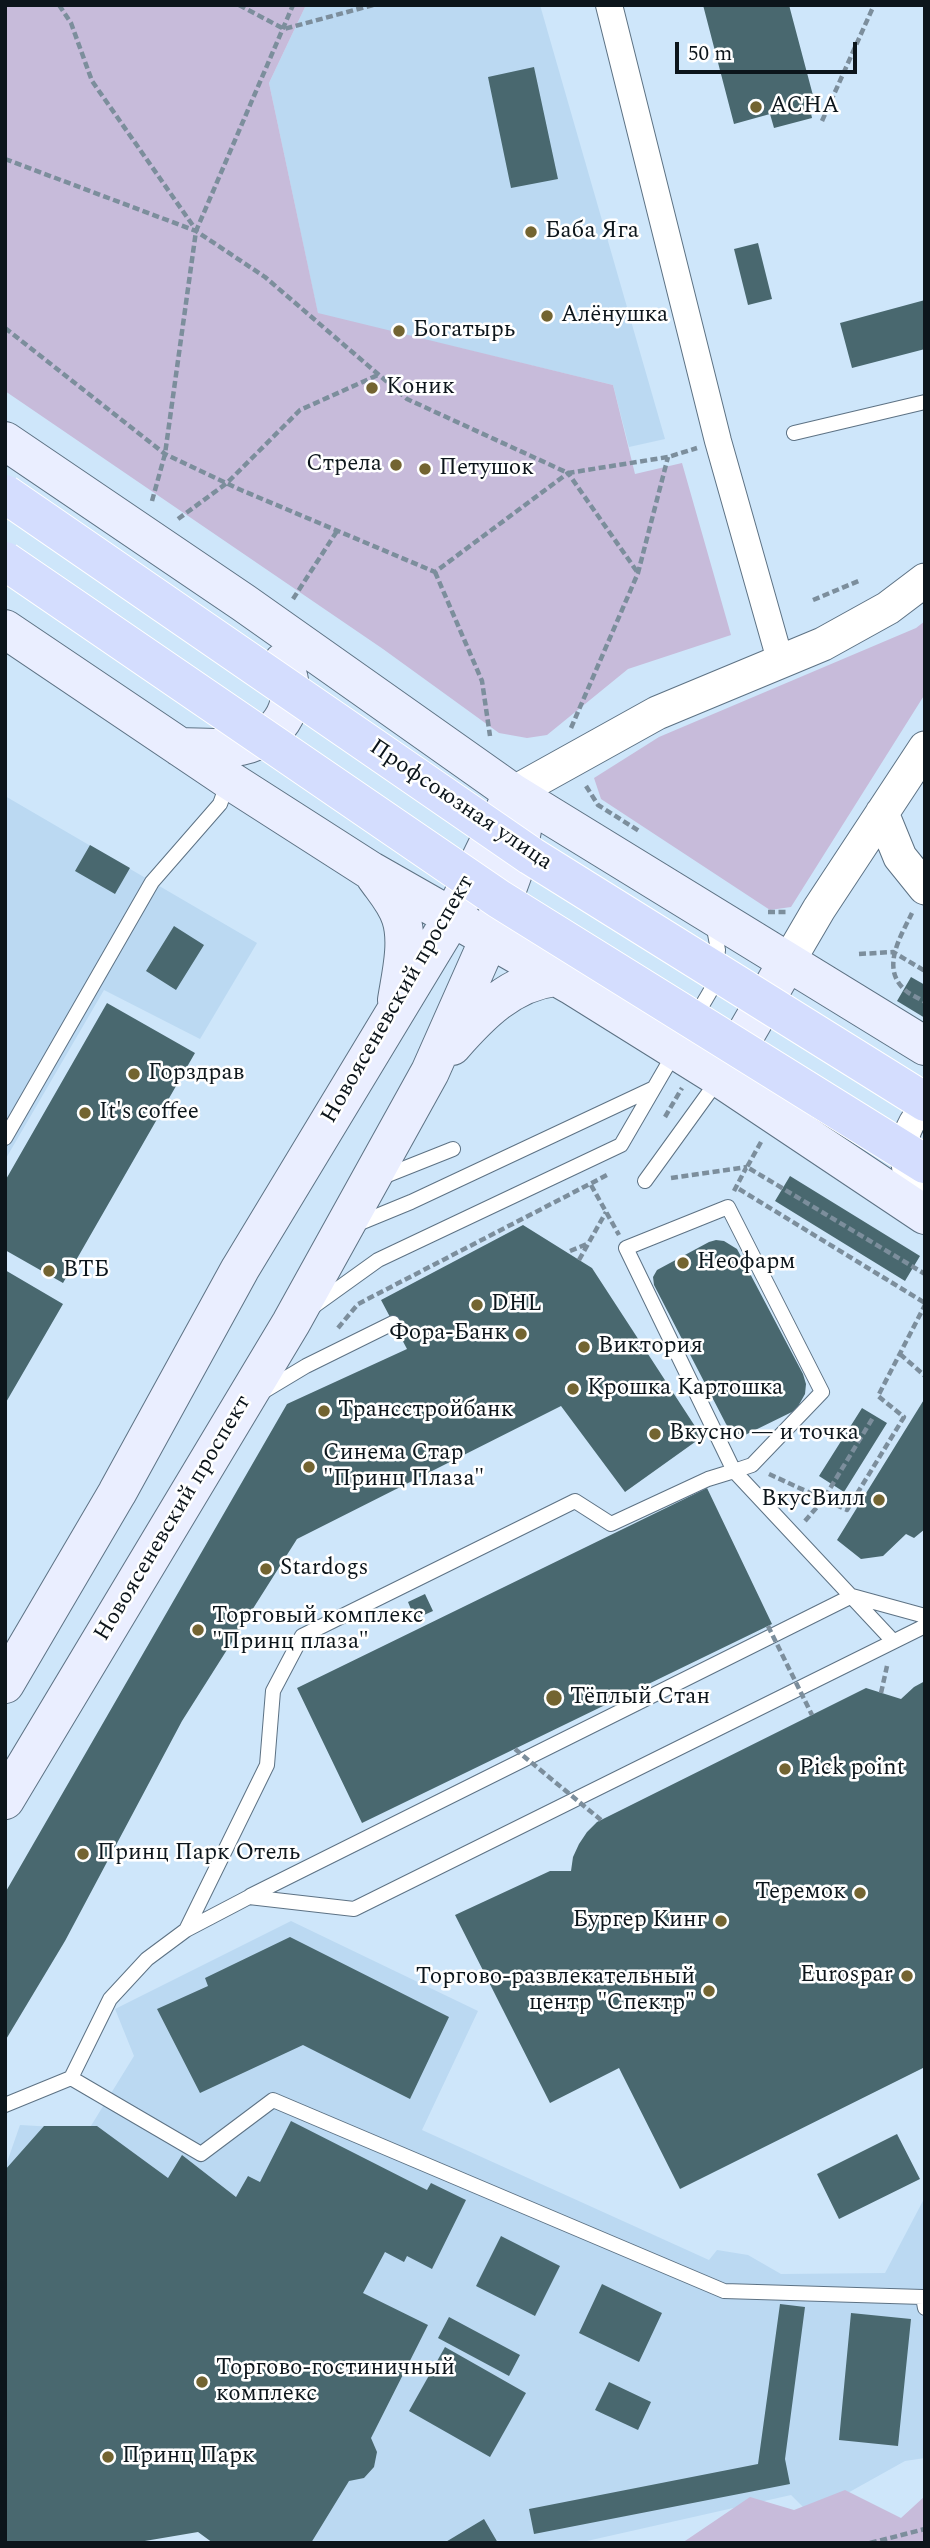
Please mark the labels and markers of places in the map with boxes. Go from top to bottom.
place label: АСНА [770,93,839,121]
marker: АСНА [748,99,764,115]
place label: Баба Яга [545,218,639,246]
marker: Баба Яга [523,224,539,240]
place label: Алёнушка [561,302,668,330]
marker: Алёнушка [539,308,555,324]
place label: Богатырь [413,317,515,345]
marker: Богатырь [391,323,407,339]
place label: Коник [386,374,455,402]
marker: Коник [364,380,380,396]
place label: Стрела [306,451,382,479]
place label: Петушок [439,455,534,483]
marker: Стрела [388,457,404,473]
marker: Петушок [417,461,433,477]
place label: Горздрав [148,1060,244,1088]
marker: Горздрав [126,1066,142,1082]
place label: It's coffee [99,1099,199,1127]
marker: It's coffee [77,1105,93,1121]
place label: Неофарм [697,1249,795,1277]
marker: Неофарм [675,1255,691,1271]
place label: ВТБ [63,1257,109,1285]
marker: ВТБ [41,1263,57,1279]
place label: DHL [491,1291,542,1319]
marker: DHL [469,1297,485,1313]
place label: Фора-Банк [389,1320,507,1348]
marker: Фора-Банк [513,1326,529,1342]
place label: Виктория [598,1333,703,1361]
marker: Виктория [576,1339,592,1355]
place label: Крошка Картошка [587,1375,783,1403]
marker: Крошка Картошка [565,1381,581,1397]
place label: Трансстройбанк [338,1397,514,1425]
marker: Трансстройбанк [316,1403,332,1419]
place label: Вкусно — и точка [669,1420,859,1448]
marker: Вкусно — и точка [647,1426,663,1442]
place label: Синема Стар "Принц Плаза" [323,1440,484,1494]
marker: Синема Стар "Принц Плаза" [301,1459,317,1475]
place label: ВкусВилл [761,1486,865,1514]
marker: ВкусВилл [871,1492,887,1508]
place label: Stardogs [280,1555,369,1583]
marker: Stardogs [258,1561,274,1577]
place label: Торговый комплекс "Принц плаза" [212,1603,424,1657]
marker: Торговый комплекс "Принц плаза" [190,1622,206,1638]
place label: Тёплый Стан [570,1684,710,1712]
marker: Тёплый Стан [544,1688,564,1708]
place label: Pick point [799,1755,905,1783]
marker: Pick point [777,1761,793,1777]
place label: Принц Парк Отель [97,1840,300,1868]
marker: Принц Парк Отель [75,1846,91,1862]
place label: Теремок [755,1879,846,1907]
marker: Теремок [852,1885,868,1901]
place label: Бургер Кинг [573,1907,707,1935]
marker: Бургер Кинг [713,1913,729,1929]
place label: Eurospar [800,1962,893,1990]
place label: Торгово-развлекательный центр "Спектр" [416,1964,695,2018]
marker: Eurospar [899,1968,915,1984]
marker: Торгово-развлекательный центр "Спектр" [701,1983,717,1999]
place label: Торгово-гостиничный комплекс [216,2355,455,2409]
marker: Торгово-гостиничный комплекс [194,2374,210,2390]
place label: Принц Парк [122,2443,255,2471]
marker: Принц Парк [100,2449,116,2465]

